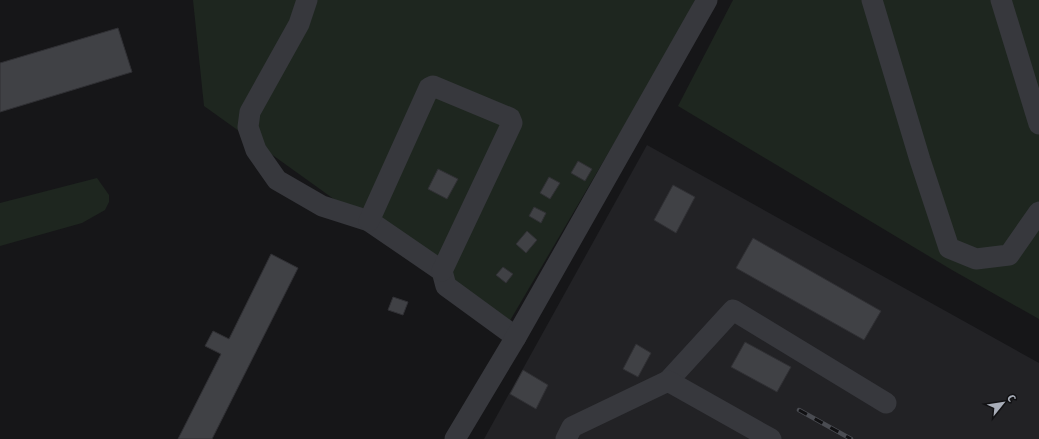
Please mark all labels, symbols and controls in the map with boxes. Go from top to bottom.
north arrow [983,383,1023,423]
text: С [1004,393,1018,404]

